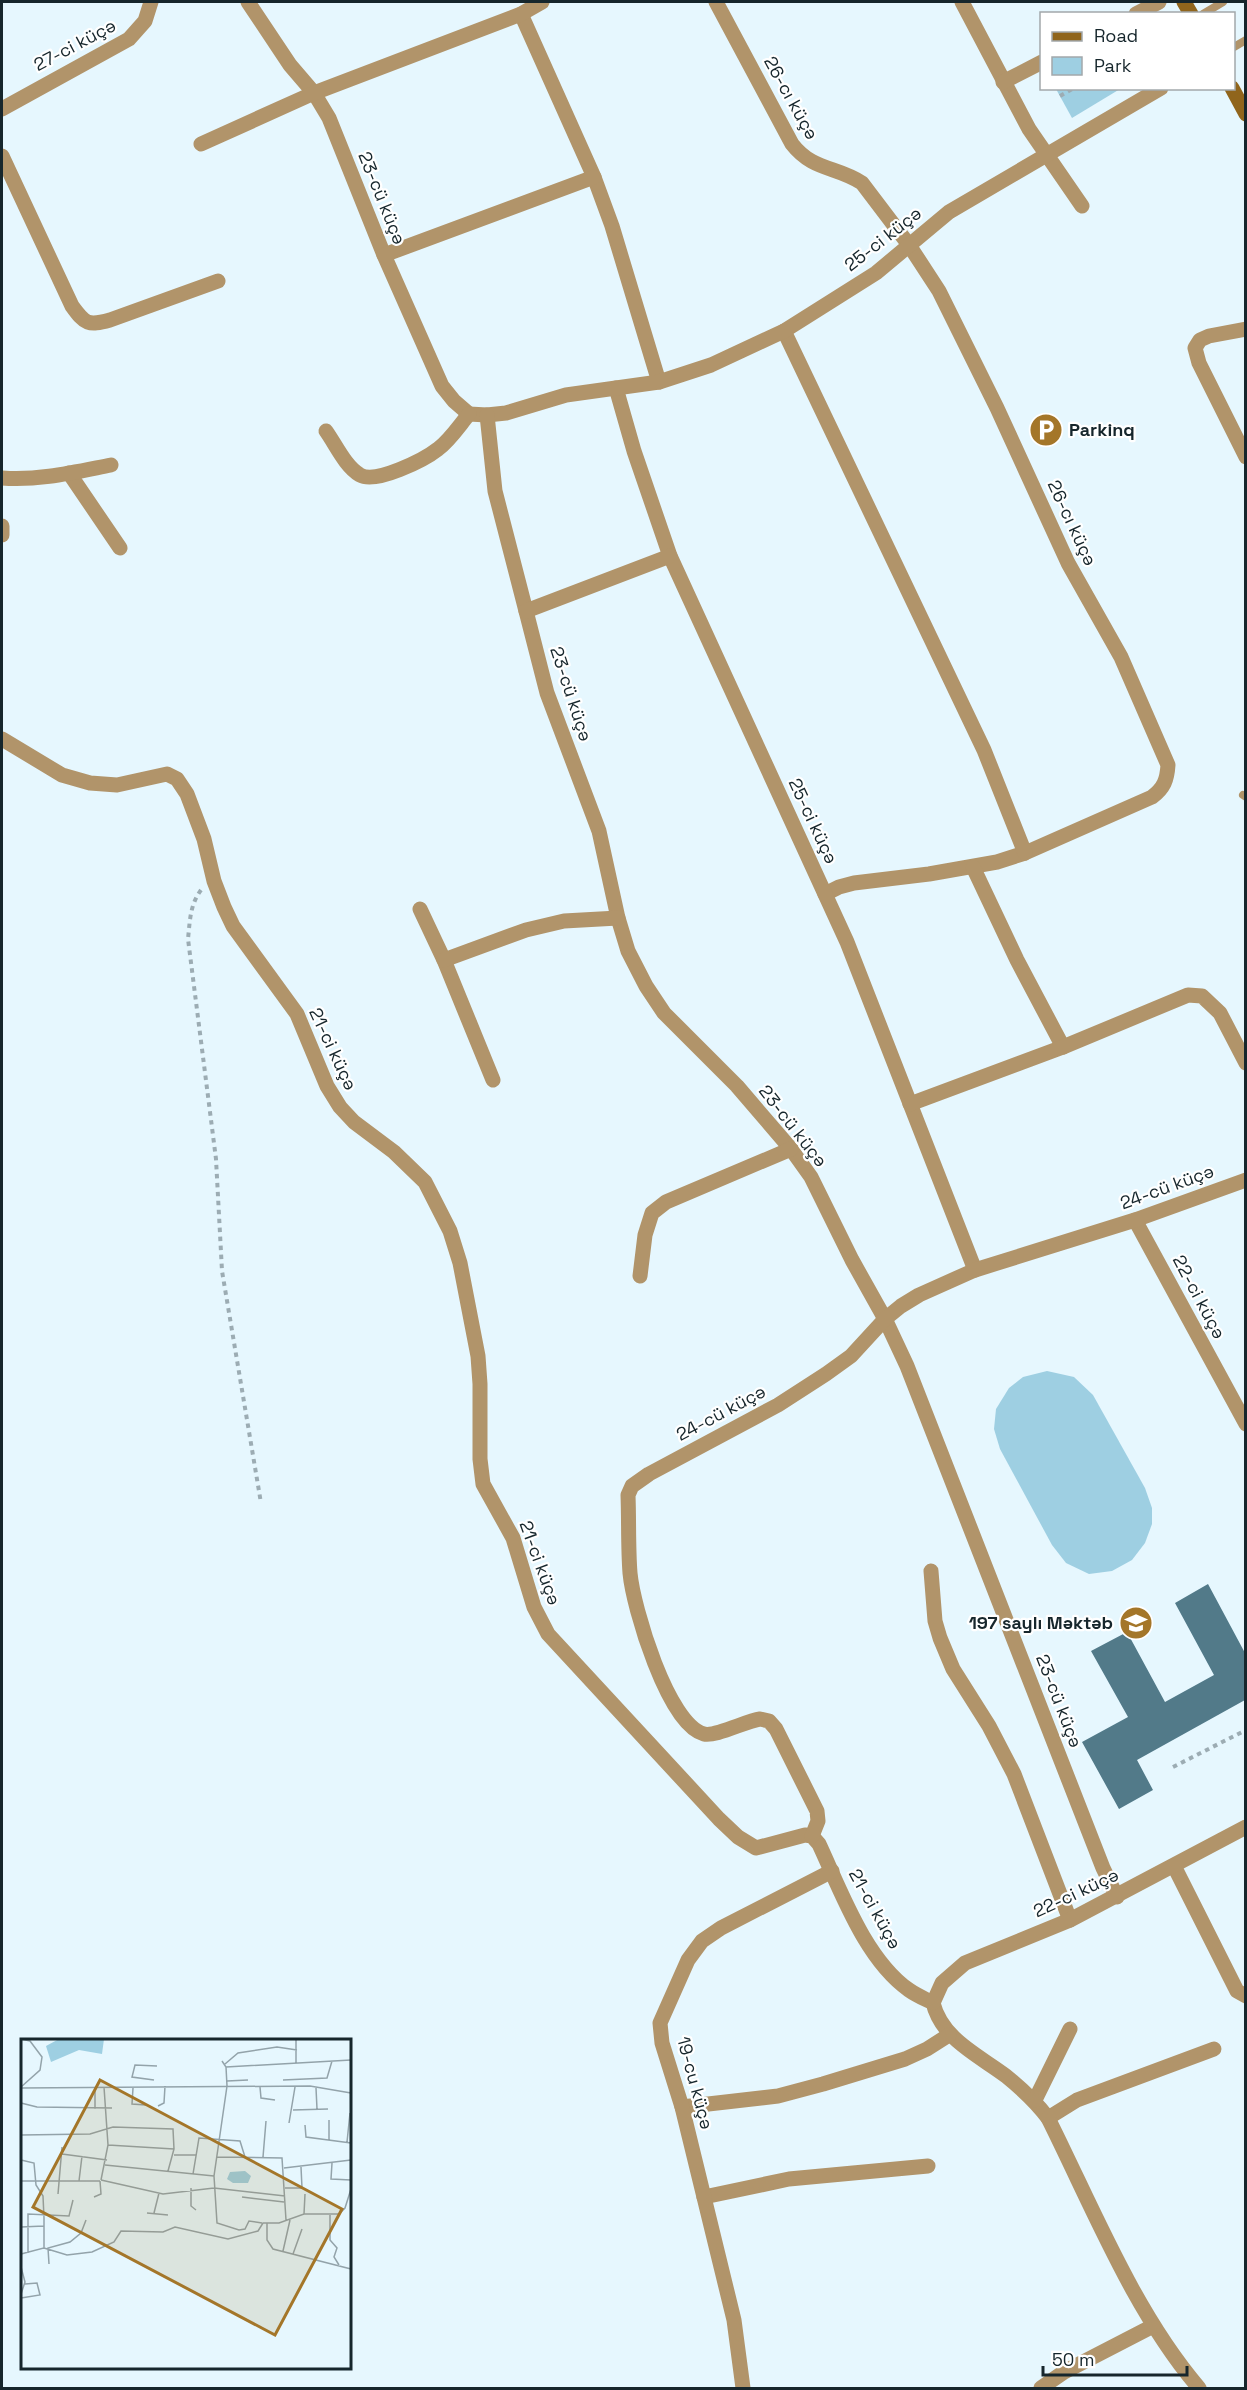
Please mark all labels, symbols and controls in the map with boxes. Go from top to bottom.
legend [1040,12,1235,90]
street label: 27-ci küçə [30,13,120,76]
text: Road [1094,24,1138,47]
street label: 26-cı küçə [759,52,824,144]
text: Park [1094,54,1132,77]
street label: 23-cü küçə [353,148,412,248]
street label: 25-ci küçə [839,201,926,276]
parking icon: Parkinq [1028,412,1064,448]
place label: Parkinq [1069,418,1135,441]
street label: 26-cı küçə [1043,476,1102,569]
street label: 23-cü küçə [545,644,598,744]
street label: 25-ci küçə [784,774,843,867]
street label: 21-ci küçə [304,1004,363,1094]
street label: 23-cü küçə [754,1080,833,1172]
street label: 24-cü küçə [1117,1159,1217,1214]
street label: 22-ci küçə [1168,1251,1231,1343]
street label: 24-cü küçə [672,1379,770,1446]
street label: 21-ci küçə [515,1517,566,1608]
school or university icon: 197 saylı Məktəb [1118,1605,1154,1641]
place label: 197 saylı Məktəb [969,1611,1113,1634]
street label: 23-cü küçə [1031,1651,1088,1751]
street label: 22-ci küçə [1029,1863,1122,1922]
street label: 21-ci küçə [844,1864,907,1953]
street label: 19-cu küçə [672,2034,719,2132]
inset map [21,2039,351,2369]
scale bar [1043,2339,1187,2377]
text: 50 m [1052,2348,1094,2371]

